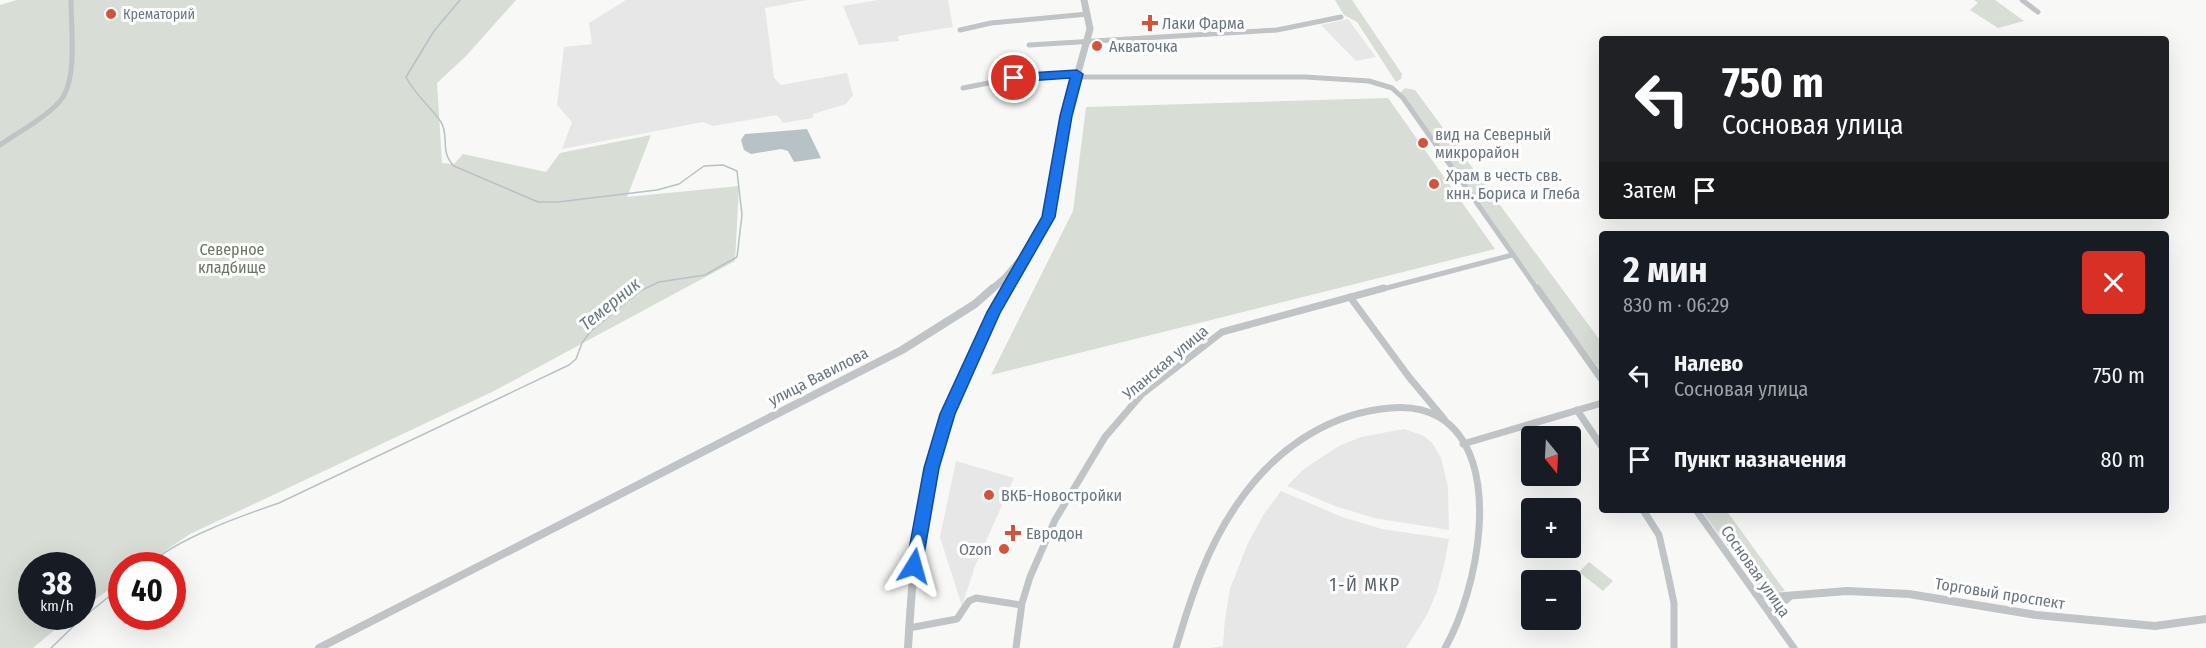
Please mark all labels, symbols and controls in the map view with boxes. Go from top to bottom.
place label: Крематорий [123,6,195,23]
marker: Крематорий [104,7,118,21]
place label: Лаки Фарма [1162,14,1245,33]
marker: Лаки Фарма [1143,16,1157,30]
place label: Акваточка [1109,37,1178,56]
marker: Акваточка [1090,39,1104,53]
pin [988,52,1039,103]
text: 750 m [1722,58,1824,108]
icon: left [1623,60,1701,138]
icon: arrive [997,61,1030,94]
text: Сосновая улица [1722,109,1903,141]
place label: вид на Северный микрорайон [1435,125,1551,162]
marker: вид на Северный микрорайон [1416,136,1430,150]
place label: Храм в честь свв. кнн. Бориса и Глеба [1446,166,1580,203]
icon: arrive [1688,174,1721,207]
marker: Храм в честь свв. кнн. Бориса и Глеба [1427,177,1441,191]
text: Затем [1623,177,1676,204]
park label: Северное кладбище [198,240,266,277]
text: 2 мин [1623,248,1708,292]
button: close [2082,251,2145,314]
water label: Темерник [575,273,645,335]
text: 830 m · 06:29 [1623,293,1729,317]
street label: Уланская улица [1118,321,1212,404]
street label: улица Вавилова [765,343,871,410]
text: Налево [1674,350,1743,377]
icon: left [1623,359,1656,392]
text: 750 m [2093,362,2145,389]
text: Сосновая улица [1674,377,1808,401]
north arrow [1521,426,1581,486]
map controls [1521,426,1581,630]
icon: arrive [1623,443,1656,476]
text: Пункт назначения [1674,446,1846,473]
text: 80 m [2100,446,2145,473]
place label: ВКБ-Новостройки [1001,486,1122,505]
marker: ВКБ-Новостройки [982,488,996,502]
button: + [1521,498,1581,558]
street label: Сосновая улица [1717,522,1794,621]
marker: Евродон [1004,524,1022,542]
place label: Евродон [1026,524,1083,543]
position arrow [882,534,946,598]
place label: Ozon [959,540,992,559]
marker: Ozon [997,542,1011,556]
speed limit sign: 40 [108,552,186,630]
text: 38 [42,566,72,602]
button: − [1521,570,1581,630]
district label: 1-Й МКР [1329,574,1401,596]
street label: Торговый проспект [1934,574,2067,613]
text: km/h [40,597,74,615]

